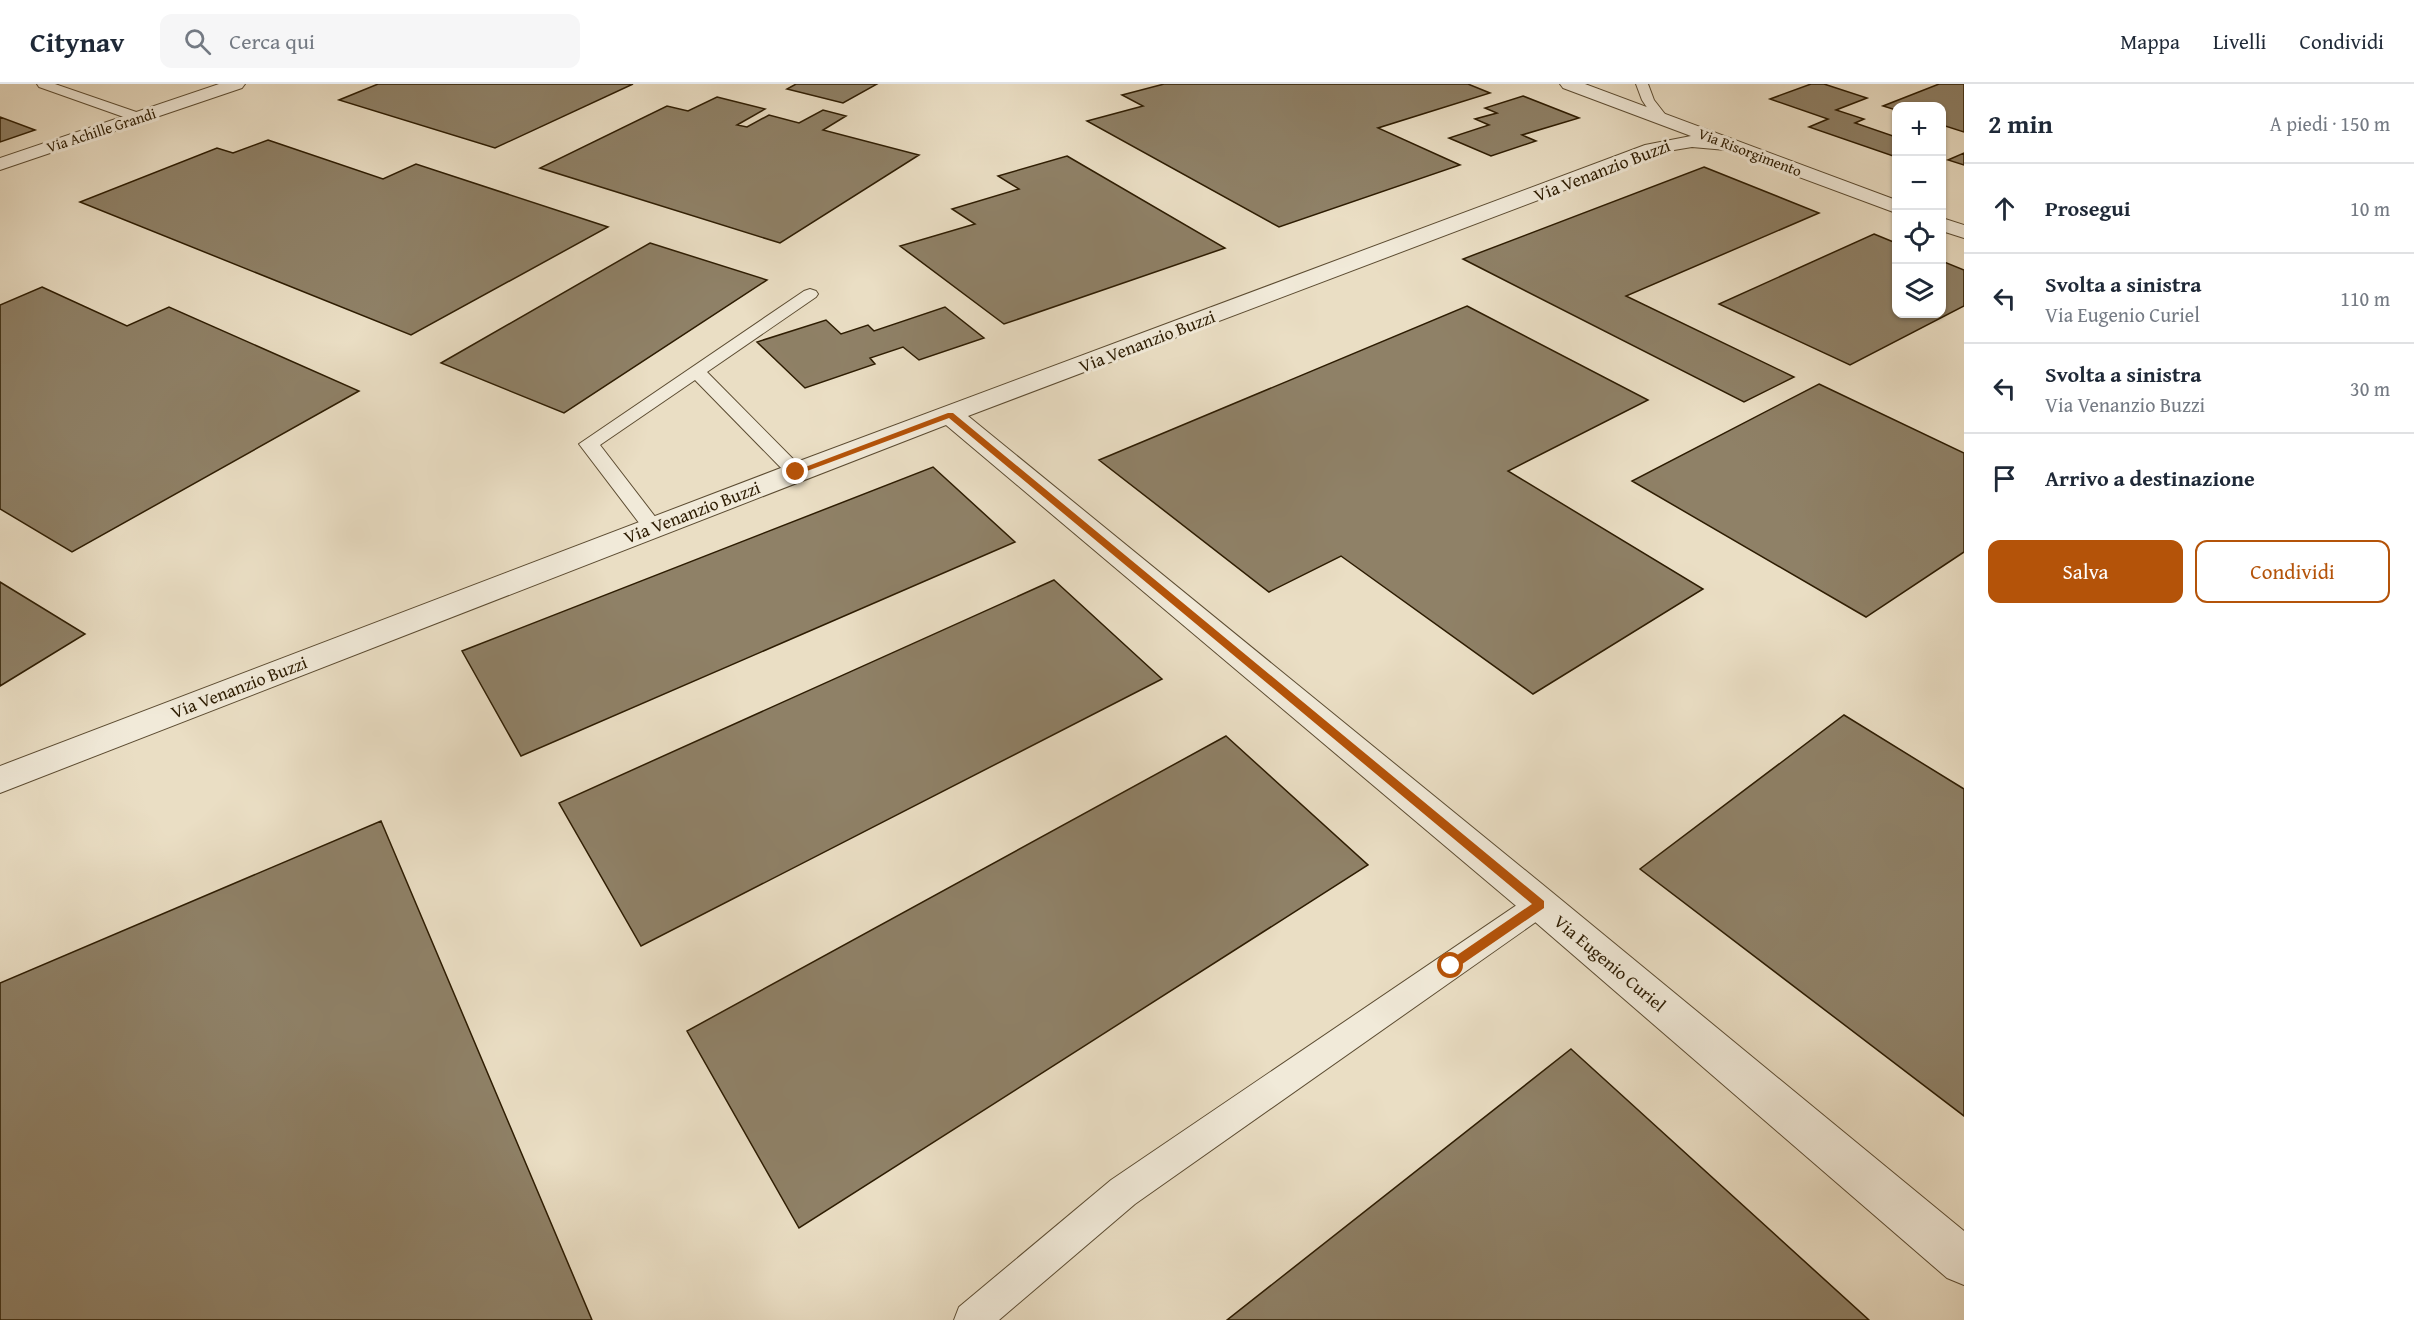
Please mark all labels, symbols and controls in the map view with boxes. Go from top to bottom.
search box [160,14,580,68]
text: Citynav [30,21,124,62]
icon: search [181,25,214,58]
text: Cerca qui [229,25,315,57]
text: Mappa [2120,26,2180,57]
text: Livelli [2213,26,2267,57]
text: Condividi [2300,26,2384,57]
street label: Via Achille Grandi [44,102,158,158]
map controls [1892,102,1946,318]
button: + [1892,102,1946,156]
text: 2 min [1988,104,2053,143]
text: A piedi · 150 m [2270,109,2390,138]
street label: Via Risorgimento [1695,123,1805,182]
street label: Via Venanzio Buzzi [1530,132,1674,208]
button: − [1892,156,1946,210]
icon: ahead [1988,192,2021,225]
text: Prosegui [2045,192,2131,224]
text: 10 m [2350,194,2390,223]
button: locate [1892,210,1946,264]
button: layers [1892,264,1946,318]
text: Svolta a sinistra [2045,268,2202,300]
icon: left [1988,282,2021,315]
text: 110 m [2340,284,2390,313]
text: Via Eugenio Curiel [2045,300,2200,329]
street label: Via Venanzio Buzzi [1075,303,1219,379]
text: Svolta a sinistra [2045,358,2202,390]
icon: left [1988,372,2021,405]
text: 30 m [2350,374,2390,403]
text: Via Venanzio Buzzi [2045,390,2205,419]
route end [782,458,808,484]
icon: arrive [1988,462,2021,495]
text: Arrivo a destinazione [2045,462,2255,494]
street label: Via Venanzio Buzzi [620,474,764,550]
button: Salva [1988,540,2183,603]
button: Condividi [2195,540,2390,603]
street label: Via Venanzio Buzzi [167,649,311,725]
street label: Via Eugenio Curiel [1548,908,1672,1018]
route start [1437,952,1463,978]

